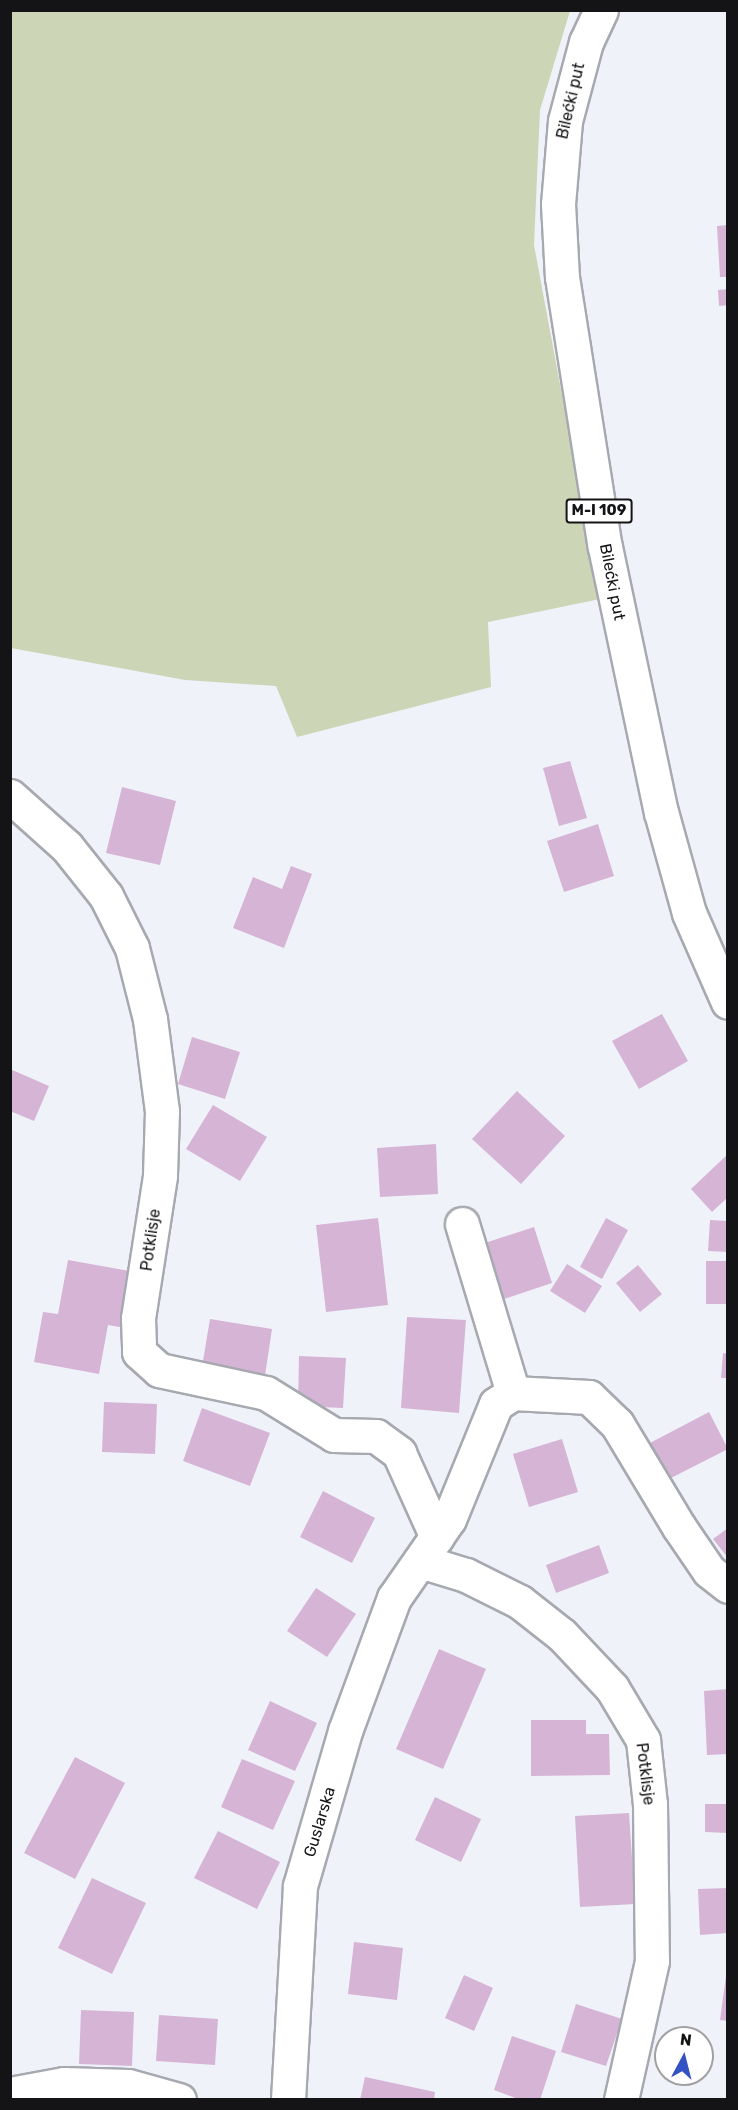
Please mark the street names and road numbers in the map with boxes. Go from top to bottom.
street label: Bilećki put [553,61,589,141]
road number: M-I 109 [564,499,634,523]
street label: Bilećki put [595,542,629,622]
street label: Potklisje [137,1208,165,1272]
street label: Potklisje [632,1742,658,1806]
street label: Guslarska [300,1784,340,1860]

